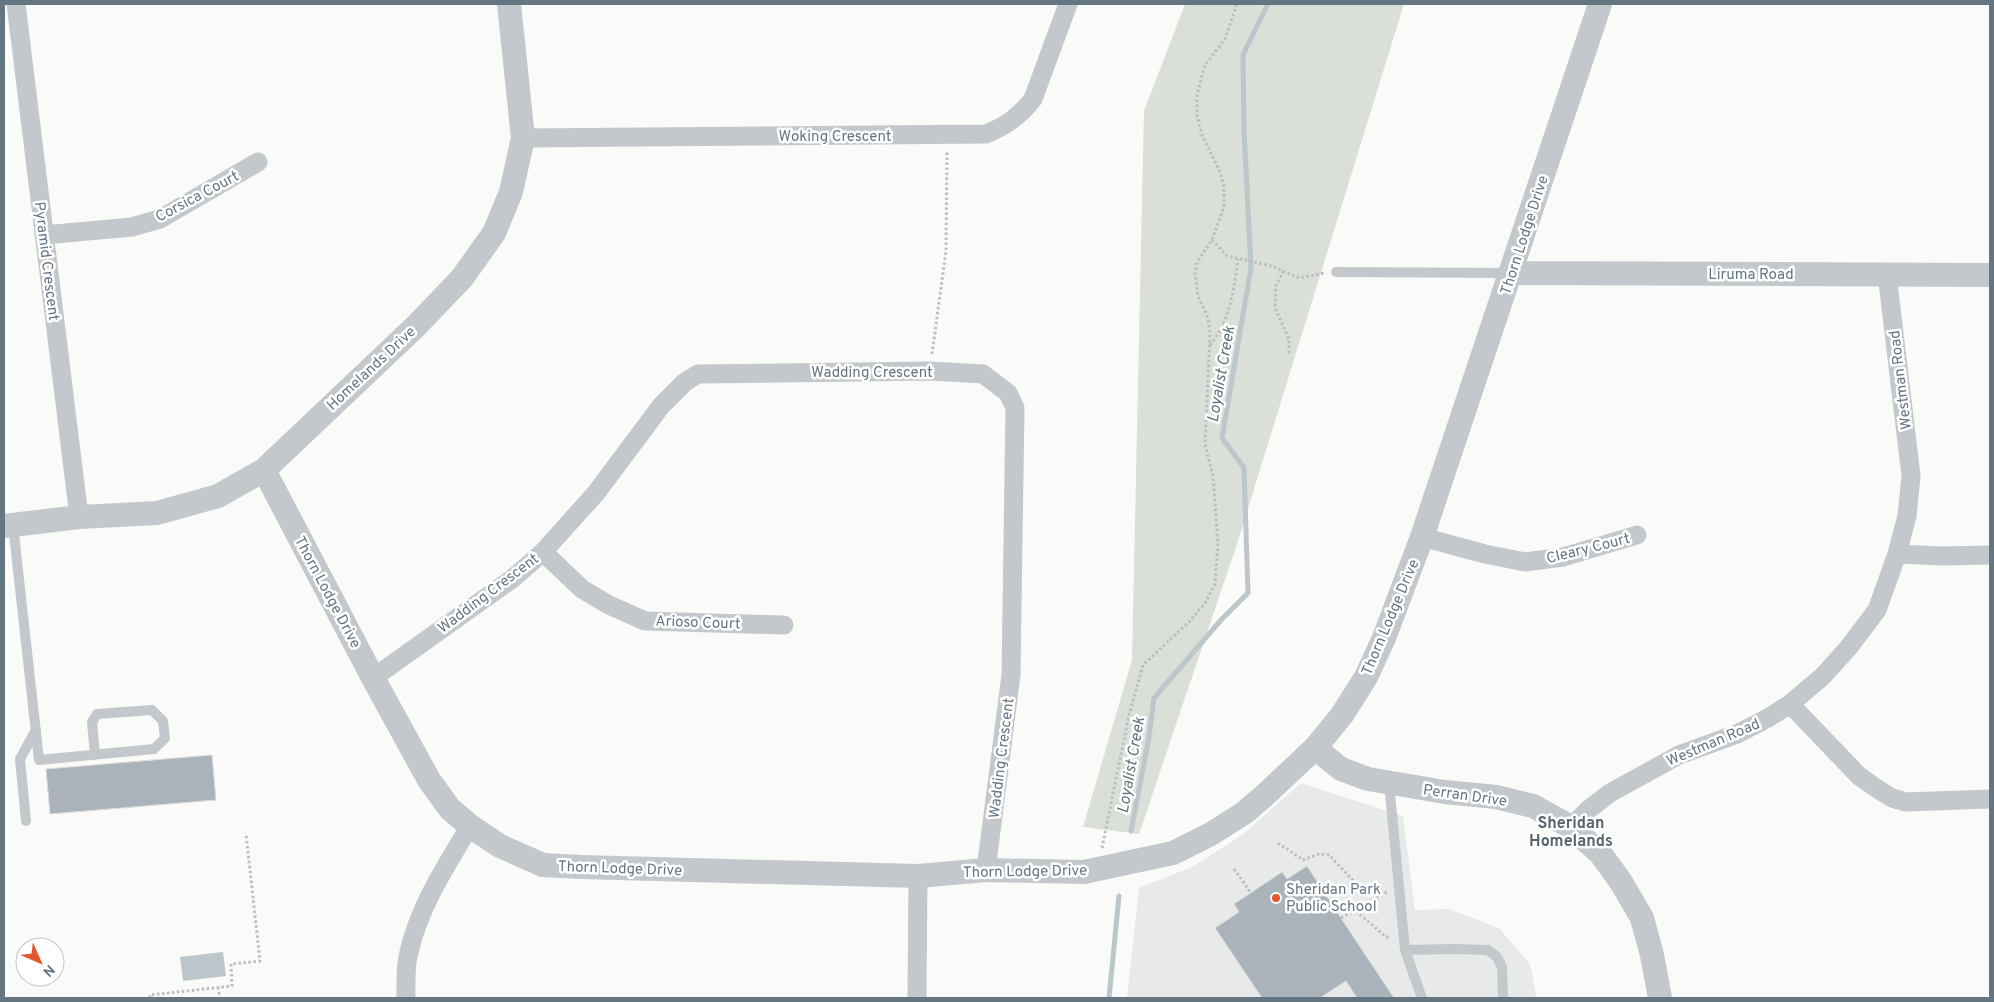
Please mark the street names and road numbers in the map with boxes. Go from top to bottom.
street label: Woking Crescent [779,128,891,147]
street label: Corsica Court [153,167,243,227]
street label: Thorn Lodge Drive [1497,173,1554,298]
street label: Pyramid Crescent [29,201,62,322]
street label: Liruma Road [1708,266,1794,285]
street label: Homelands Drive [323,323,421,415]
street label: Westman Road [1886,329,1917,430]
street label: Wadding Crescent [811,364,933,383]
street label: Cleary Court [1545,530,1632,569]
street label: Thorn Lodge Drive [289,533,364,652]
street label: Wadding Crescent [435,550,543,638]
street label: Thorn Lodge Drive [1358,557,1424,679]
street label: Arioso Court [655,613,741,634]
street label: Wadding Crescent [986,697,1019,820]
street label: Westman Road [1664,715,1763,772]
street label: Perran Drive [1422,781,1508,812]
street label: Thorn Lodge Drive [557,858,682,881]
street label: Thorn Lodge Drive [963,862,1087,883]

